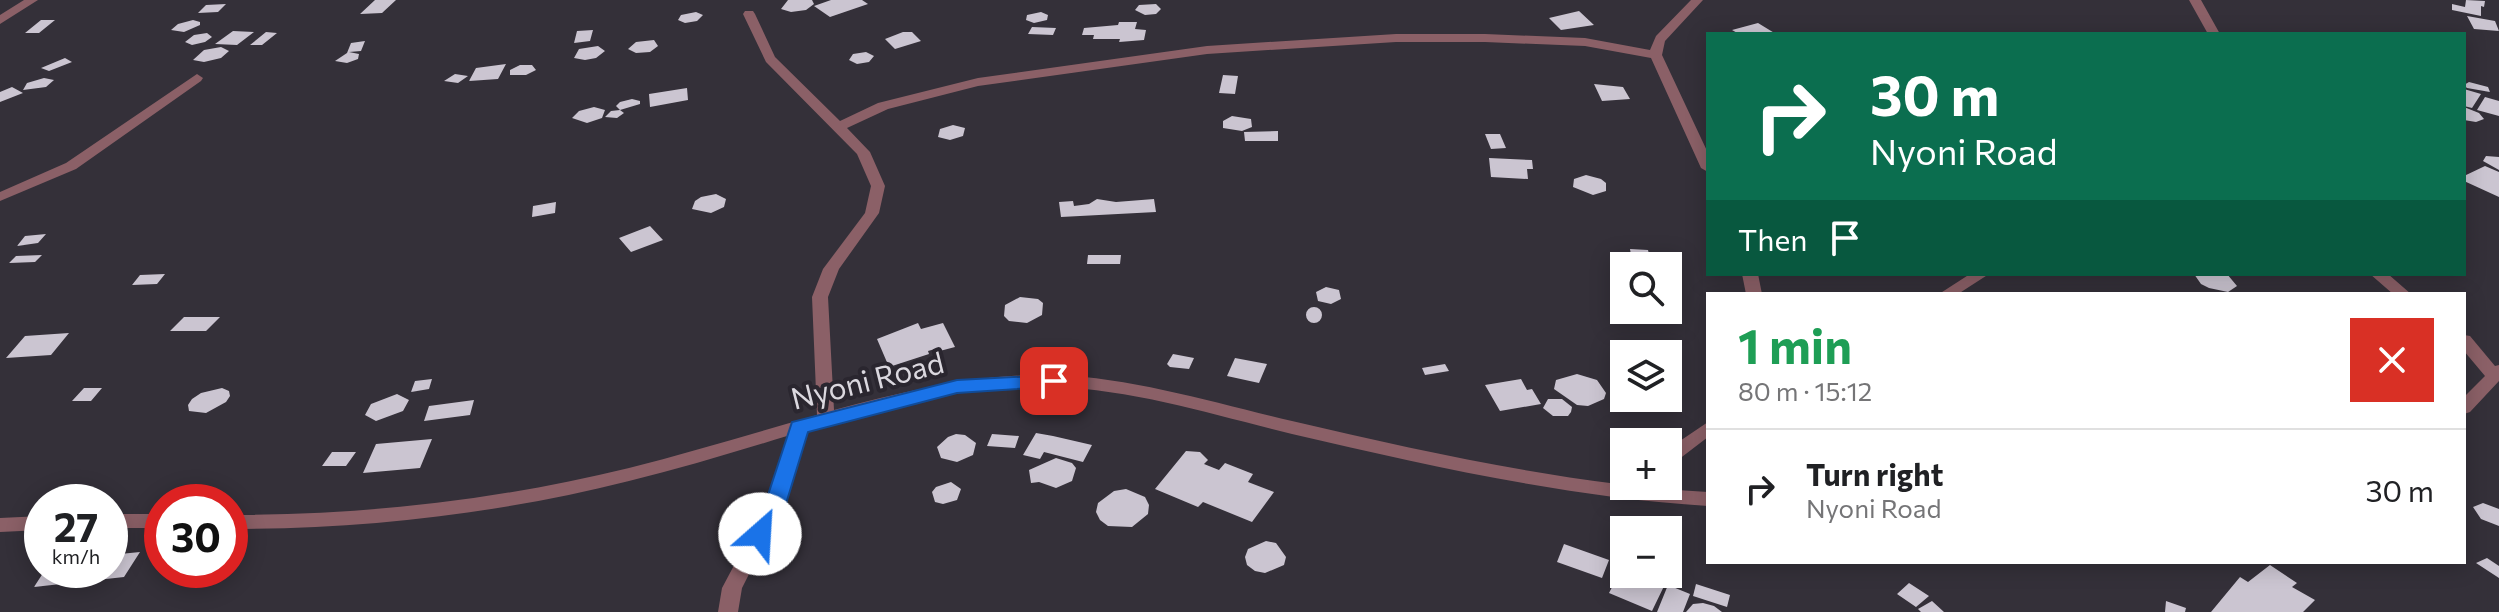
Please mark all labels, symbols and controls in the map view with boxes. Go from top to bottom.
text: 30 m [1870,59,1999,128]
icon: right [1738,64,1842,168]
text: Nyoni Road [1870,128,2058,172]
icon: arrive [1823,216,1867,260]
text: Then [1738,220,1807,257]
map controls [1610,252,1682,588]
button: search [1610,252,1682,324]
text: 1 min [1738,315,1852,374]
button: close [2350,318,2434,402]
button: layers [1610,340,1682,412]
street label: Nyoni Road [787,342,947,416]
pin [1020,347,1088,415]
icon: arrive [1032,359,1076,403]
text: 80 m · 15:12 [1738,375,1872,406]
button: + [1610,428,1682,500]
text: Turn right [1806,455,1943,492]
icon: right [1738,467,1782,511]
text: 30 m [2365,471,2434,508]
speed limit sign: 30 [144,484,248,588]
position arrow [718,492,802,576]
text: Nyoni Road [1806,492,1941,523]
text: 27 [54,501,98,550]
button: − [1610,516,1682,588]
text: km/h [52,544,100,568]

